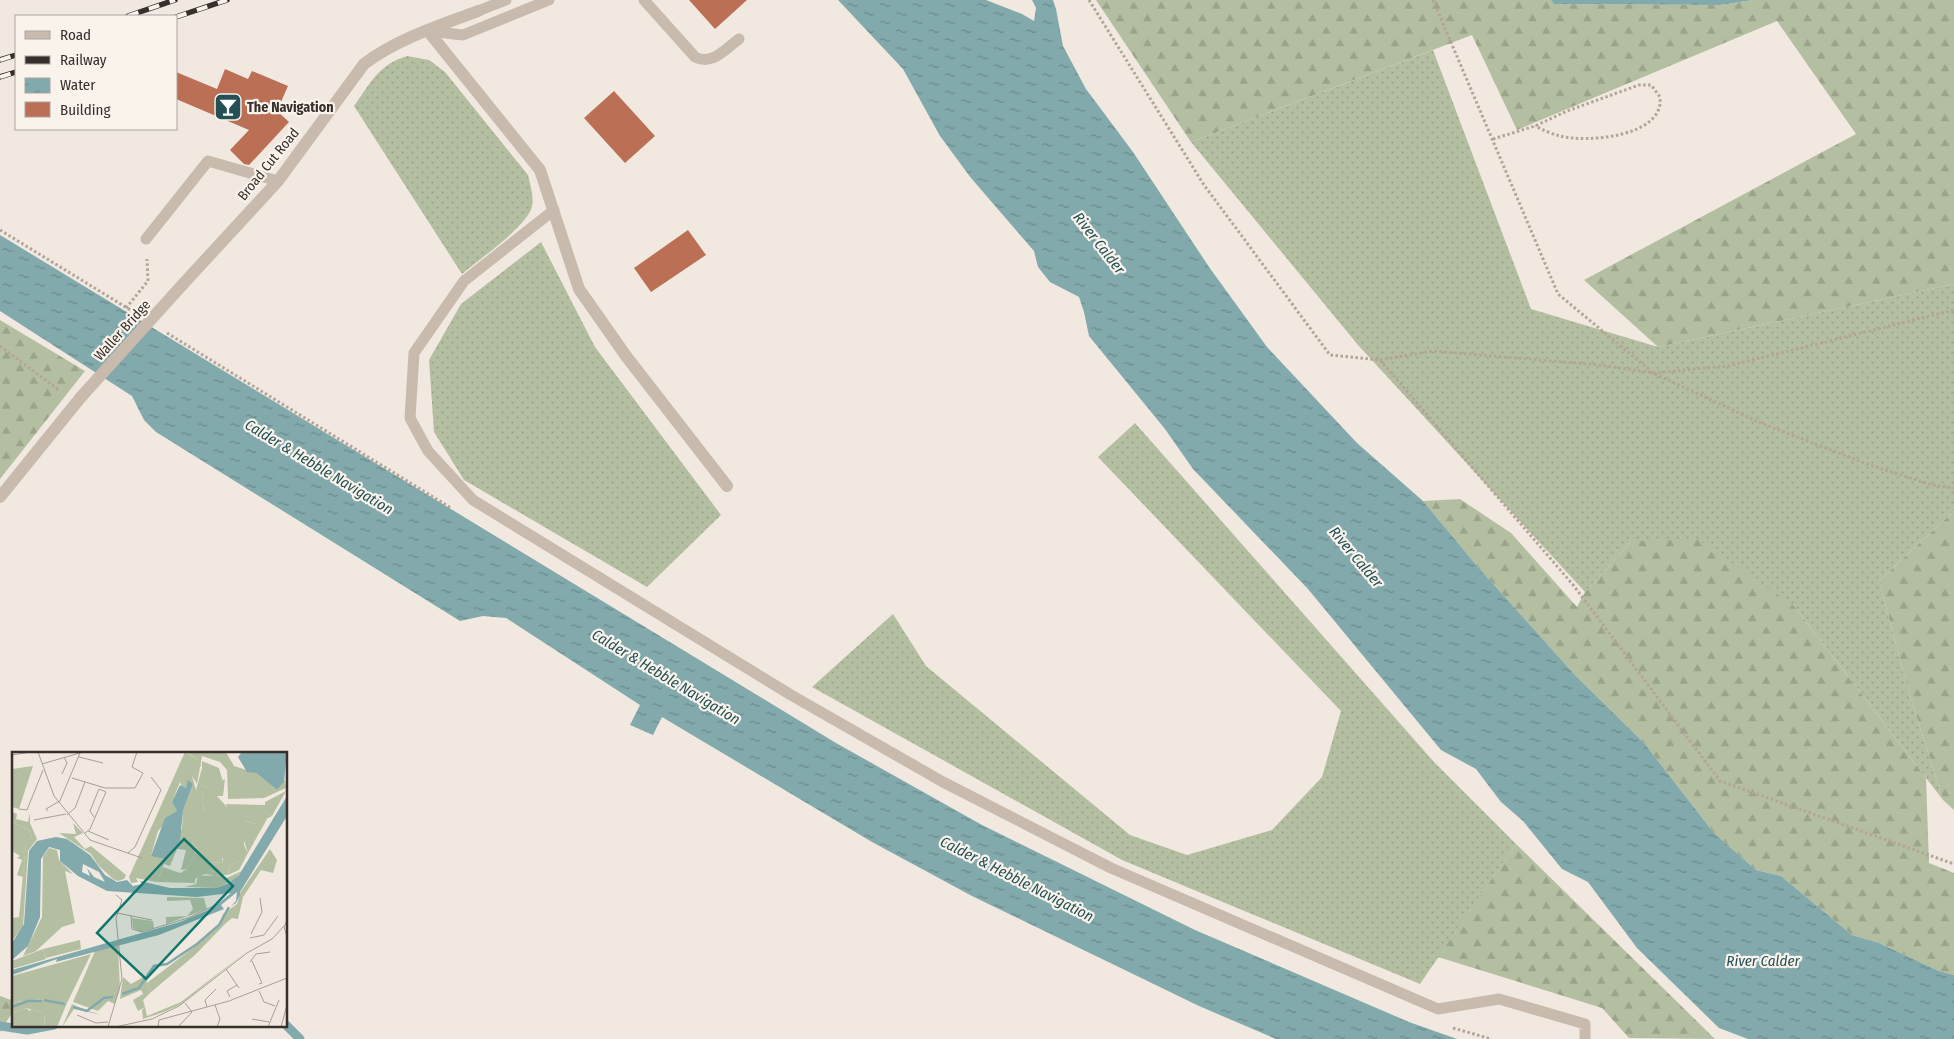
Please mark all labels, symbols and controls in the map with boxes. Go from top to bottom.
legend [15,15,178,130]
text: Road [60,26,91,44]
text: Railway [60,51,107,69]
text: Water [60,76,96,94]
bar icon: The Navigation [213,92,243,122]
place label: The Navigation [247,99,334,116]
text: Building [60,101,111,119]
street label: Broad Cut Road [234,125,303,204]
water label: River Calder [1069,209,1129,278]
street label: Waller Bridge [91,296,154,364]
water label: Calder & Hebble Navigation [242,416,396,518]
water label: River Calder [1325,523,1387,592]
water label: Calder & Hebble Navigation [589,626,743,728]
inset map [12,752,288,1026]
water label: Calder & Hebble Navigation [937,832,1097,926]
water label: River Calder [1726,952,1801,970]

